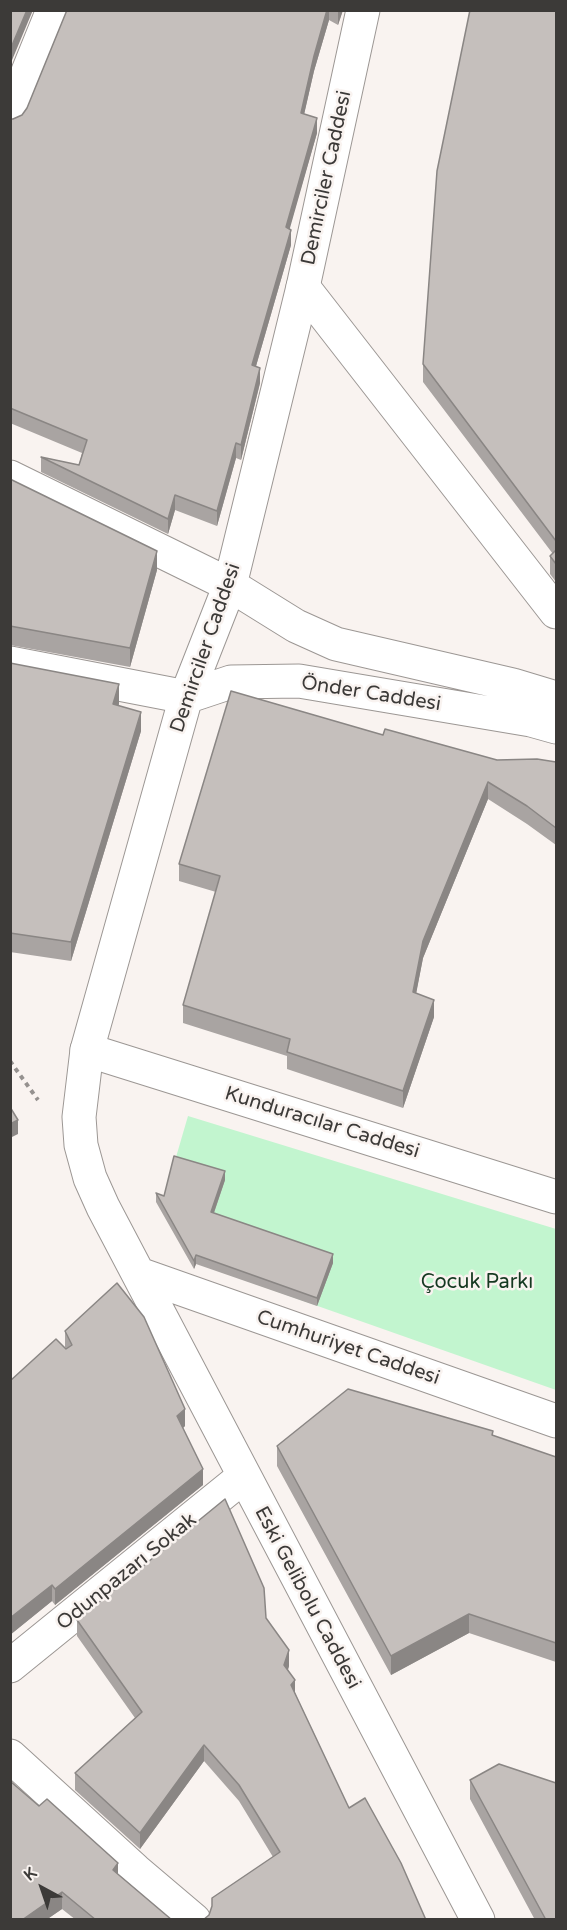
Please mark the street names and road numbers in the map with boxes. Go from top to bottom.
street label: Demirciler Caddesi [297,89,357,267]
street label: Demirciler Caddesi [166,560,246,736]
street label: Önder Caddesi [299,671,443,717]
street label: Kunduracılar Caddesi [222,1082,422,1164]
street label: Cumhuriyet Caddesi [253,1305,443,1391]
street label: Eski Gelibolu Caddesi [249,1503,365,1693]
street label: Odunpazarı Sokak [52,1508,202,1636]

